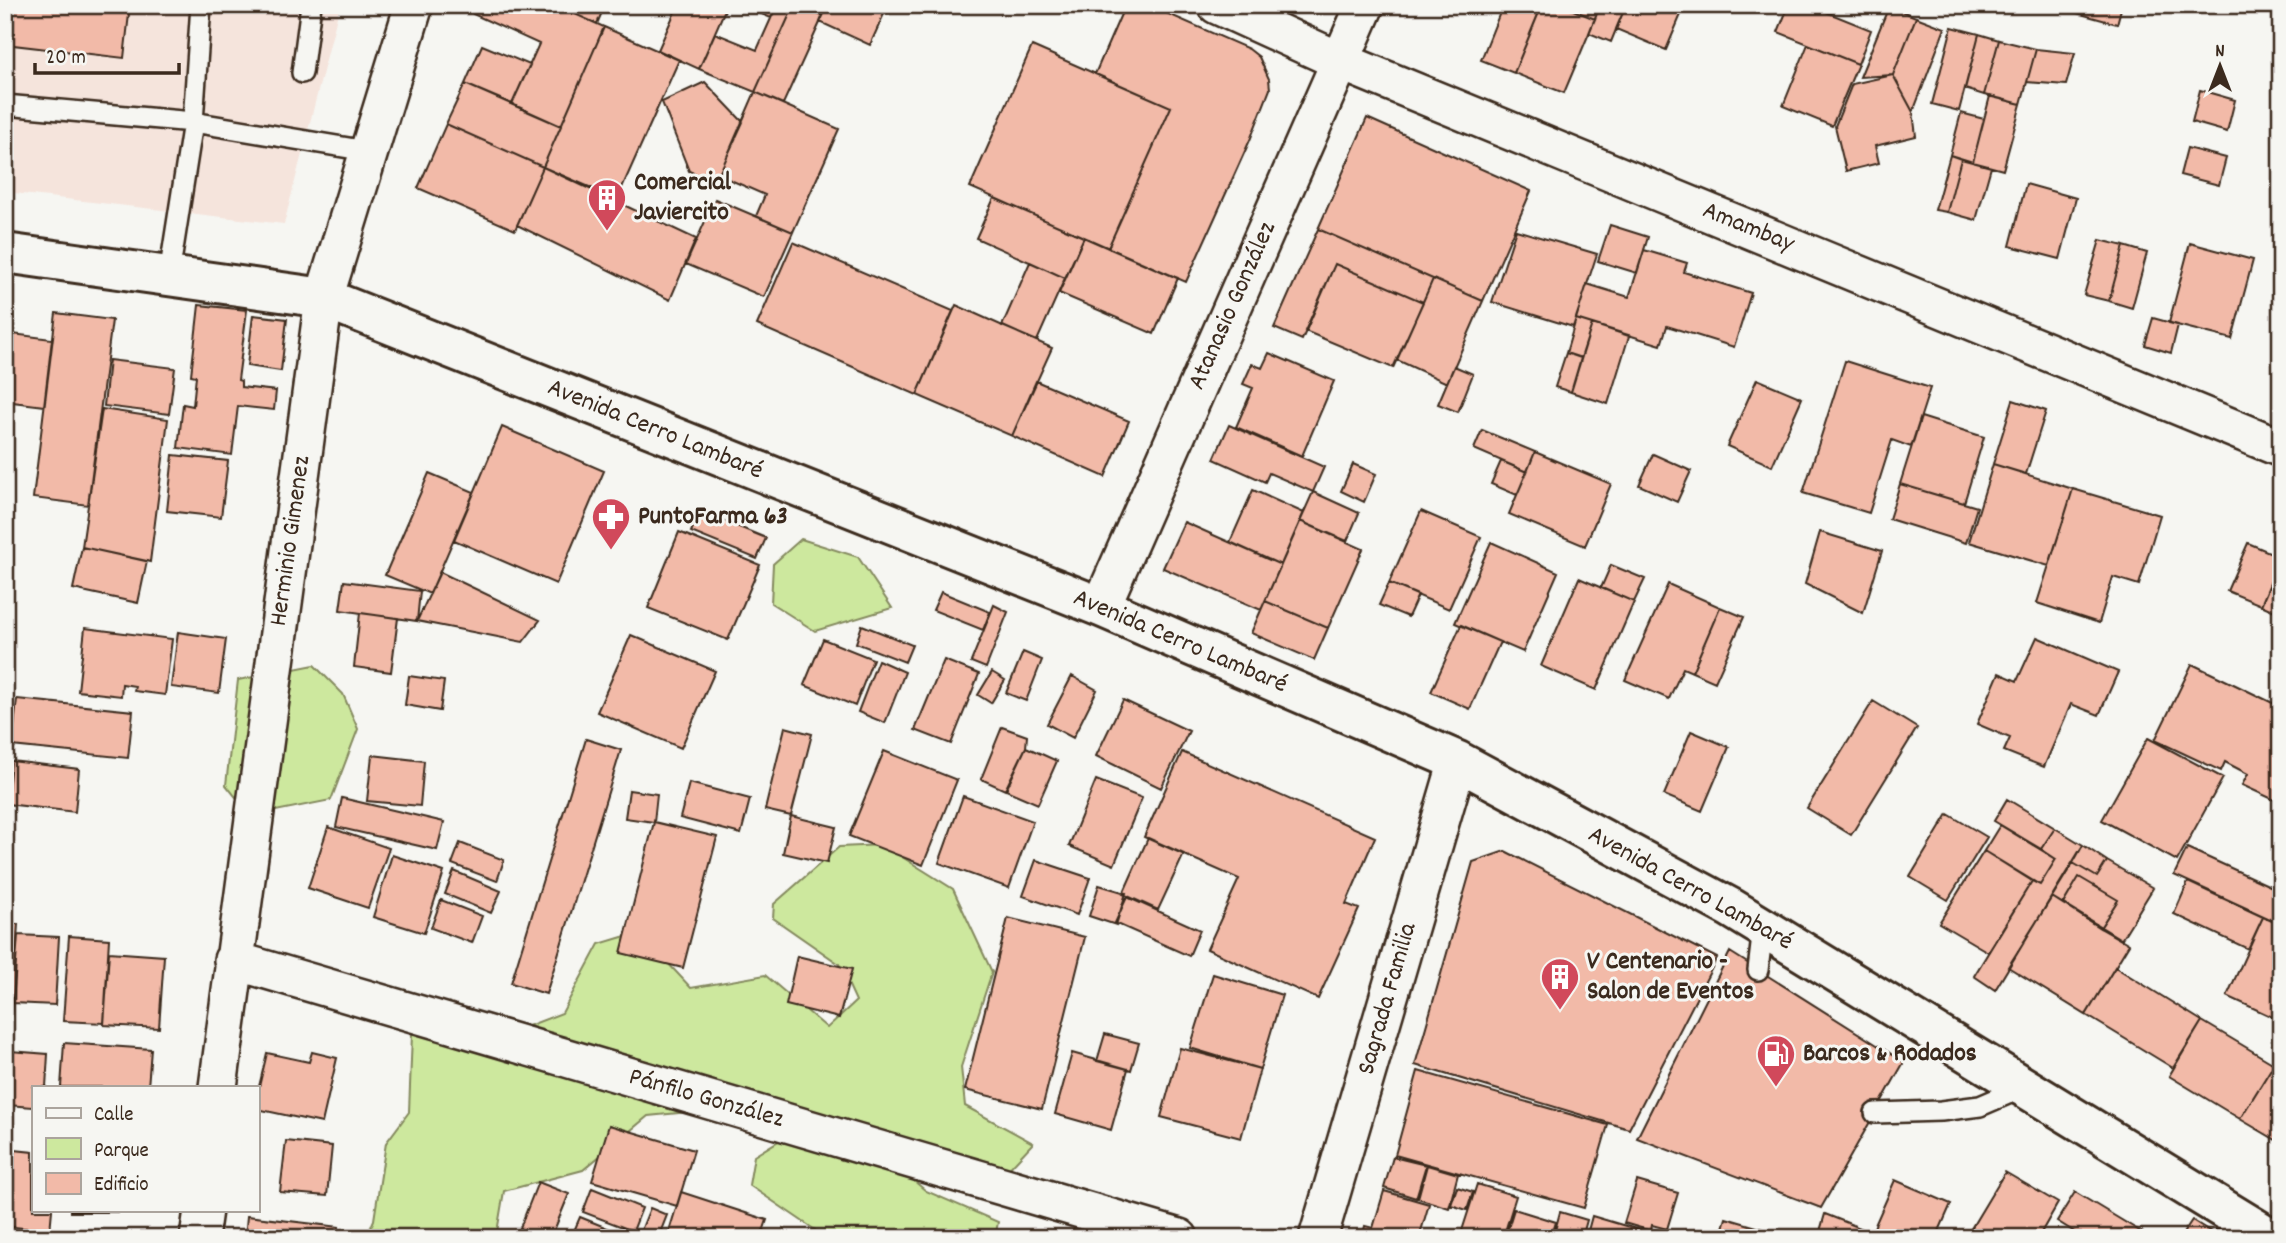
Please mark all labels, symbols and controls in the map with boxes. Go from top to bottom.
scale bar [35,32,178,76]
north arrow [2184,32,2254,102]
text: N [2215,39,2225,66]
text: 20 m [46,44,86,74]
place label: Comercial Javiercito [634,165,732,232]
building icon: Comercial Javiercito [586,177,628,232]
street label: Amambay [1697,193,1800,263]
street label: Atanasio González [1179,216,1287,396]
street label: Avenida Cerro Lambaré [542,370,768,490]
street label: Herminio Gimenez [261,453,321,629]
pharmacy icon: PuntoFarma 63 [590,496,632,551]
place label: PuntoFarma 63 [638,499,788,536]
street label: Avenida Cerro Lambaré [1067,580,1293,704]
street label: Avenida Cerro Lambaré [1581,817,1799,961]
street label: Sagrada Familia [1349,918,1428,1079]
place label: V Centenario - Salon de Eventos [1587,944,1754,1011]
building icon: V Centenario - Salon de Eventos [1539,956,1581,1011]
fuel station icon: Barcos & Rodados [1755,1033,1797,1088]
place label: Barcos & Rodados [1803,1036,1977,1073]
street label: Pánfilo González [624,1059,788,1139]
legend [32,1086,259,1212]
text: Calle [94,1101,133,1131]
text: Parque [94,1137,149,1167]
text: Edificio [94,1171,149,1201]

